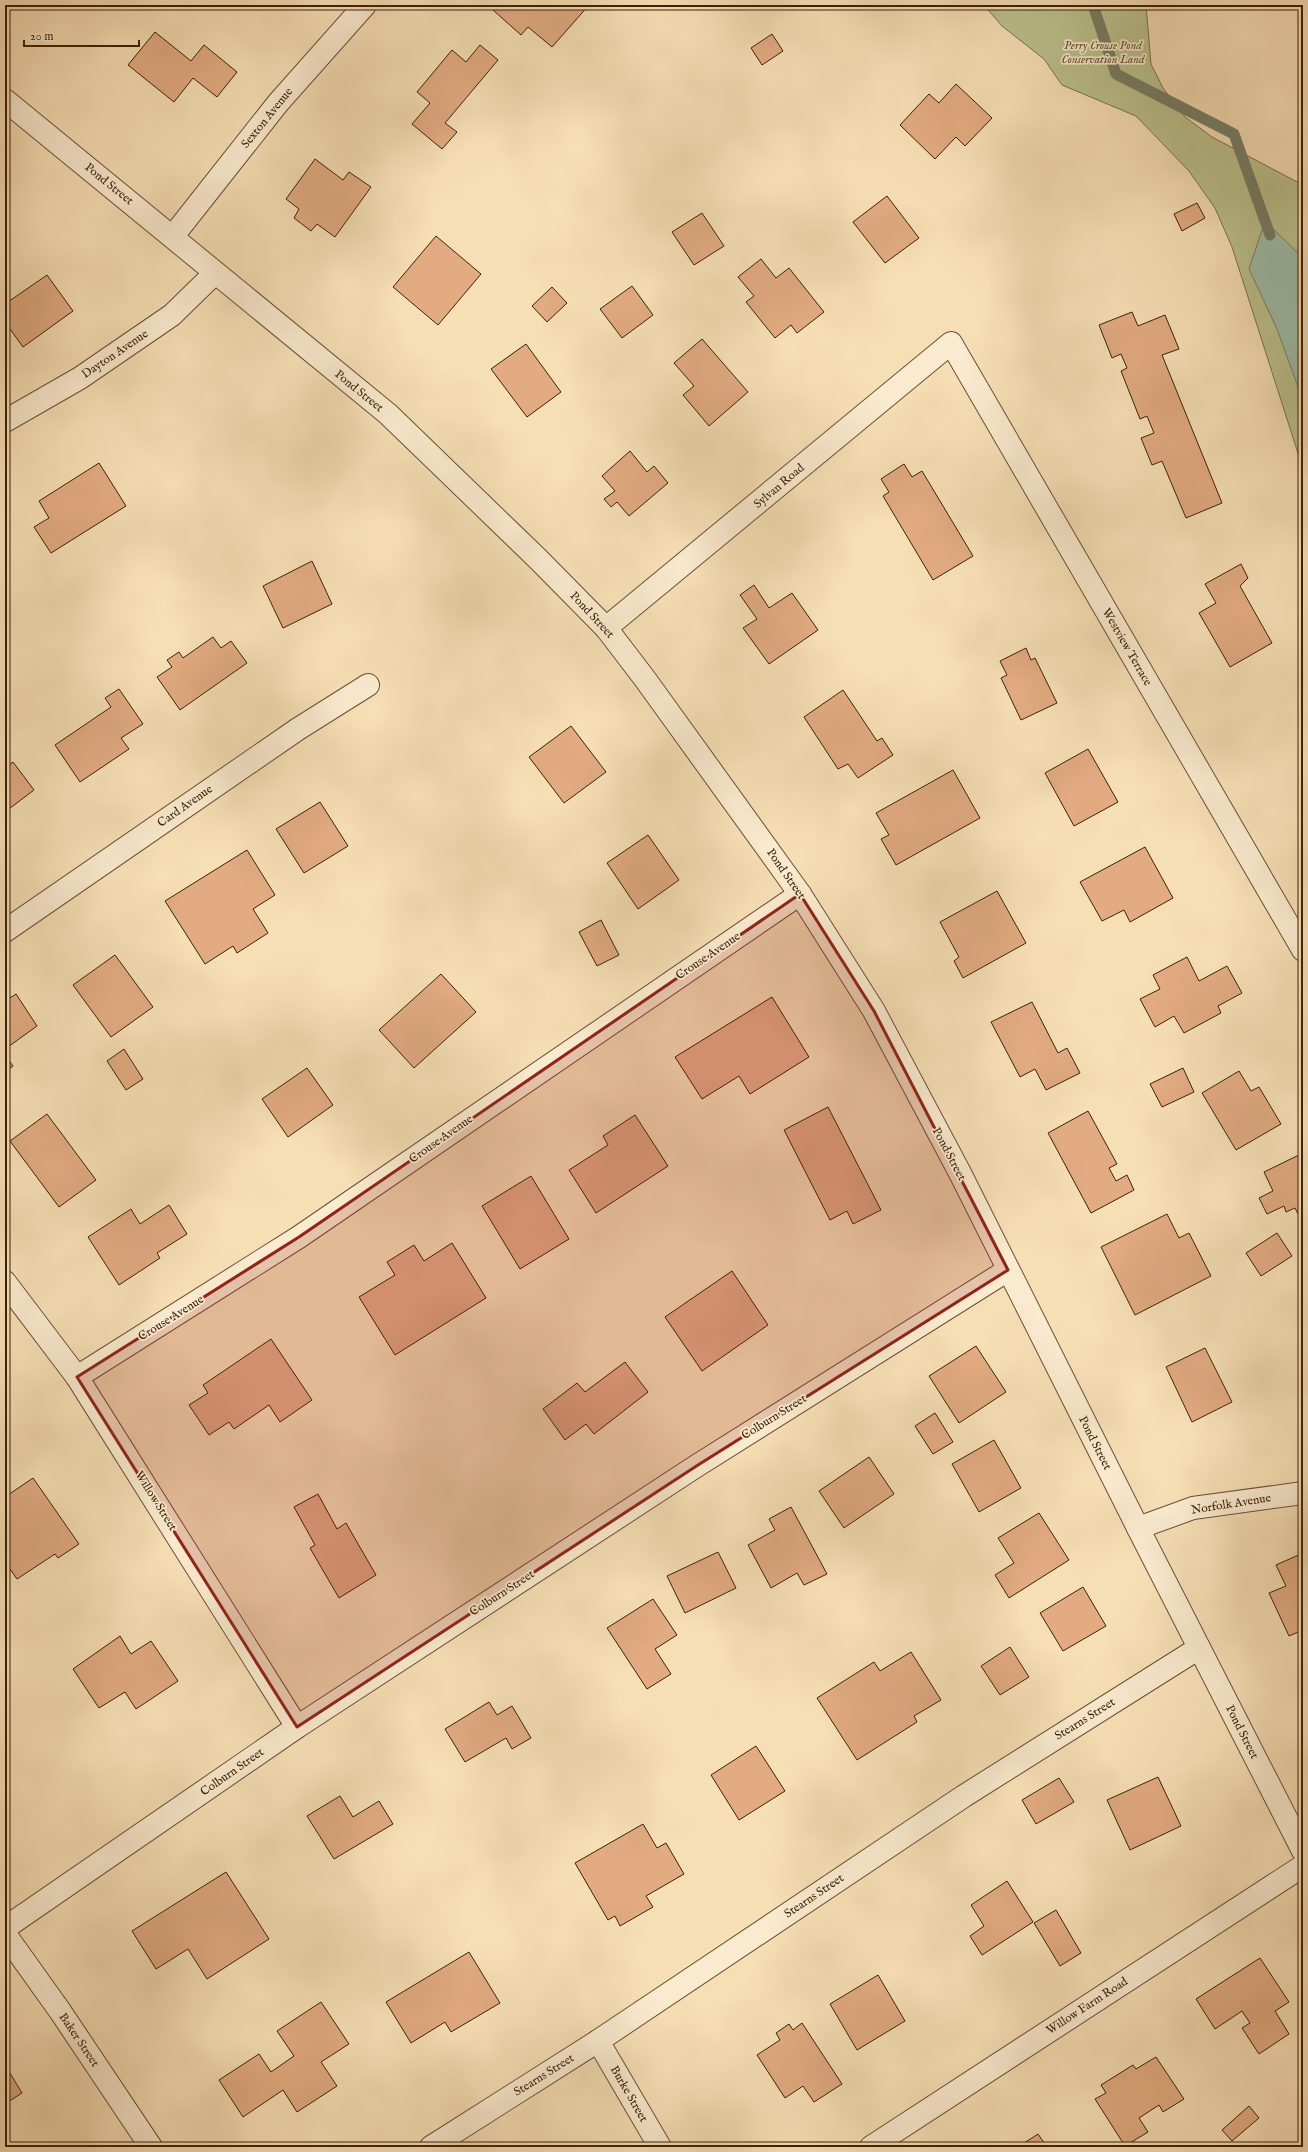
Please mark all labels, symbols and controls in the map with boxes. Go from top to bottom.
scale bar [24,22,139,48]
text: 20 m [30,29,53,44]
park label: Perry Crouse Pond Conservation Land [1062,38,1146,67]
street label: Sexton Avenue [238,84,296,151]
street label: Pond Street [82,160,136,208]
street label: Dayton Avenue [79,326,151,382]
street label: Pond Street [332,367,386,415]
street label: Sylvan Road [751,460,808,512]
street label: Pond Street [567,589,617,641]
street label: Westview Terrace [1099,606,1156,689]
street label: Card Avenue [155,781,216,830]
street label: Pond Street [763,846,809,902]
street label: Crouse Avenue [673,929,744,983]
street label: Crouse Avenue [406,1111,476,1167]
street label: Pond Street [929,1125,969,1183]
street label: Crouse Avenue [135,1292,207,1344]
street label: Colburn Street [739,1391,809,1443]
street label: Pond Street [1075,1414,1115,1472]
street label: Willow Street [132,1468,180,1534]
street label: Norfolk Avenue [1190,1490,1272,1518]
street label: Colburn Street [467,1567,537,1619]
street label: Stearns Street [1052,1695,1118,1743]
street label: Pond Street [1222,1703,1262,1761]
street label: Colburn Street [197,1745,267,1799]
street label: Stearns Street [781,1871,847,1921]
street label: Willow Farm Road [1043,1974,1131,2038]
street label: Baker Street [55,2010,103,2070]
street label: Stearns Street [511,2051,577,2099]
street label: Burke Street [607,2063,651,2125]

